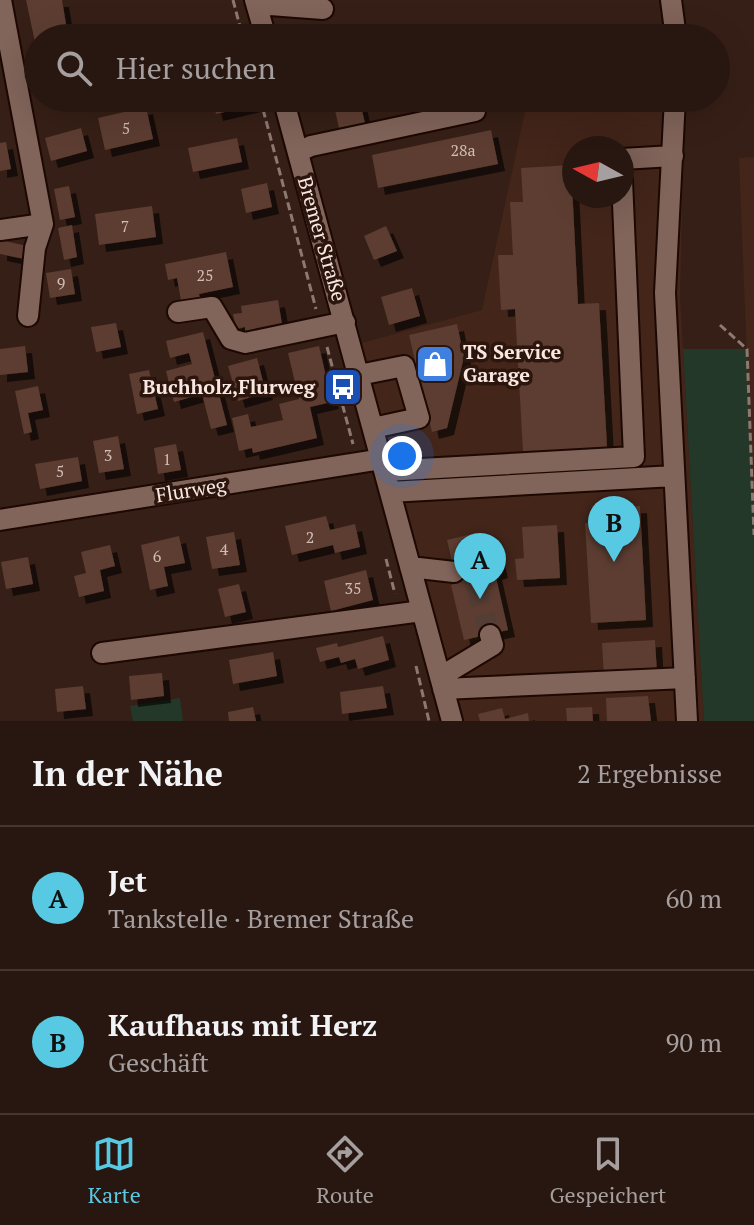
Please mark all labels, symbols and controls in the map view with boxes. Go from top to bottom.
search box [24,24,730,112]
icon: search [52,46,96,90]
text: Hier suchen [116,48,275,88]
house number: 5 [122,117,130,139]
north arrow [562,136,634,208]
house number: 28a [450,139,476,161]
street label: Bremer Straße [292,173,353,304]
house number: 7 [121,215,129,237]
house number: 25 [196,264,214,286]
house number: 9 [57,272,65,294]
place label: TS Service Garage [463,338,561,388]
shop icon: TS Service Garage [414,343,456,385]
bus stop icon: Buchholz,Flurweg [322,366,364,408]
place label: Buchholz,Flurweg [143,373,316,400]
your location [382,436,422,476]
house number: 3 [104,444,112,466]
house number: 1 [163,448,171,470]
house number: 5 [56,460,64,482]
street label: Flurweg [154,471,229,508]
pin: B [588,496,640,562]
house number: 2 [306,526,314,548]
pin: A [454,533,506,599]
house number: 4 [220,538,229,560]
house number: 6 [153,545,162,567]
house number: 35 [344,577,362,599]
text: In der Nähe [32,751,223,796]
text: 2 Ergebnisse [577,756,722,790]
text: Jet [108,861,147,901]
text: A [49,881,67,915]
text: 60 m [666,881,722,915]
text: Tankstelle · Bremer Straße [108,901,414,935]
text: Kaufhaus mit Herz [108,1005,377,1045]
text: B [50,1025,66,1059]
text: 90 m [666,1025,722,1059]
text: Geschäft [108,1045,209,1079]
tab: Karte [88,1132,141,1209]
tab: Route [316,1132,374,1209]
tab: Gespeichert [549,1132,666,1209]

